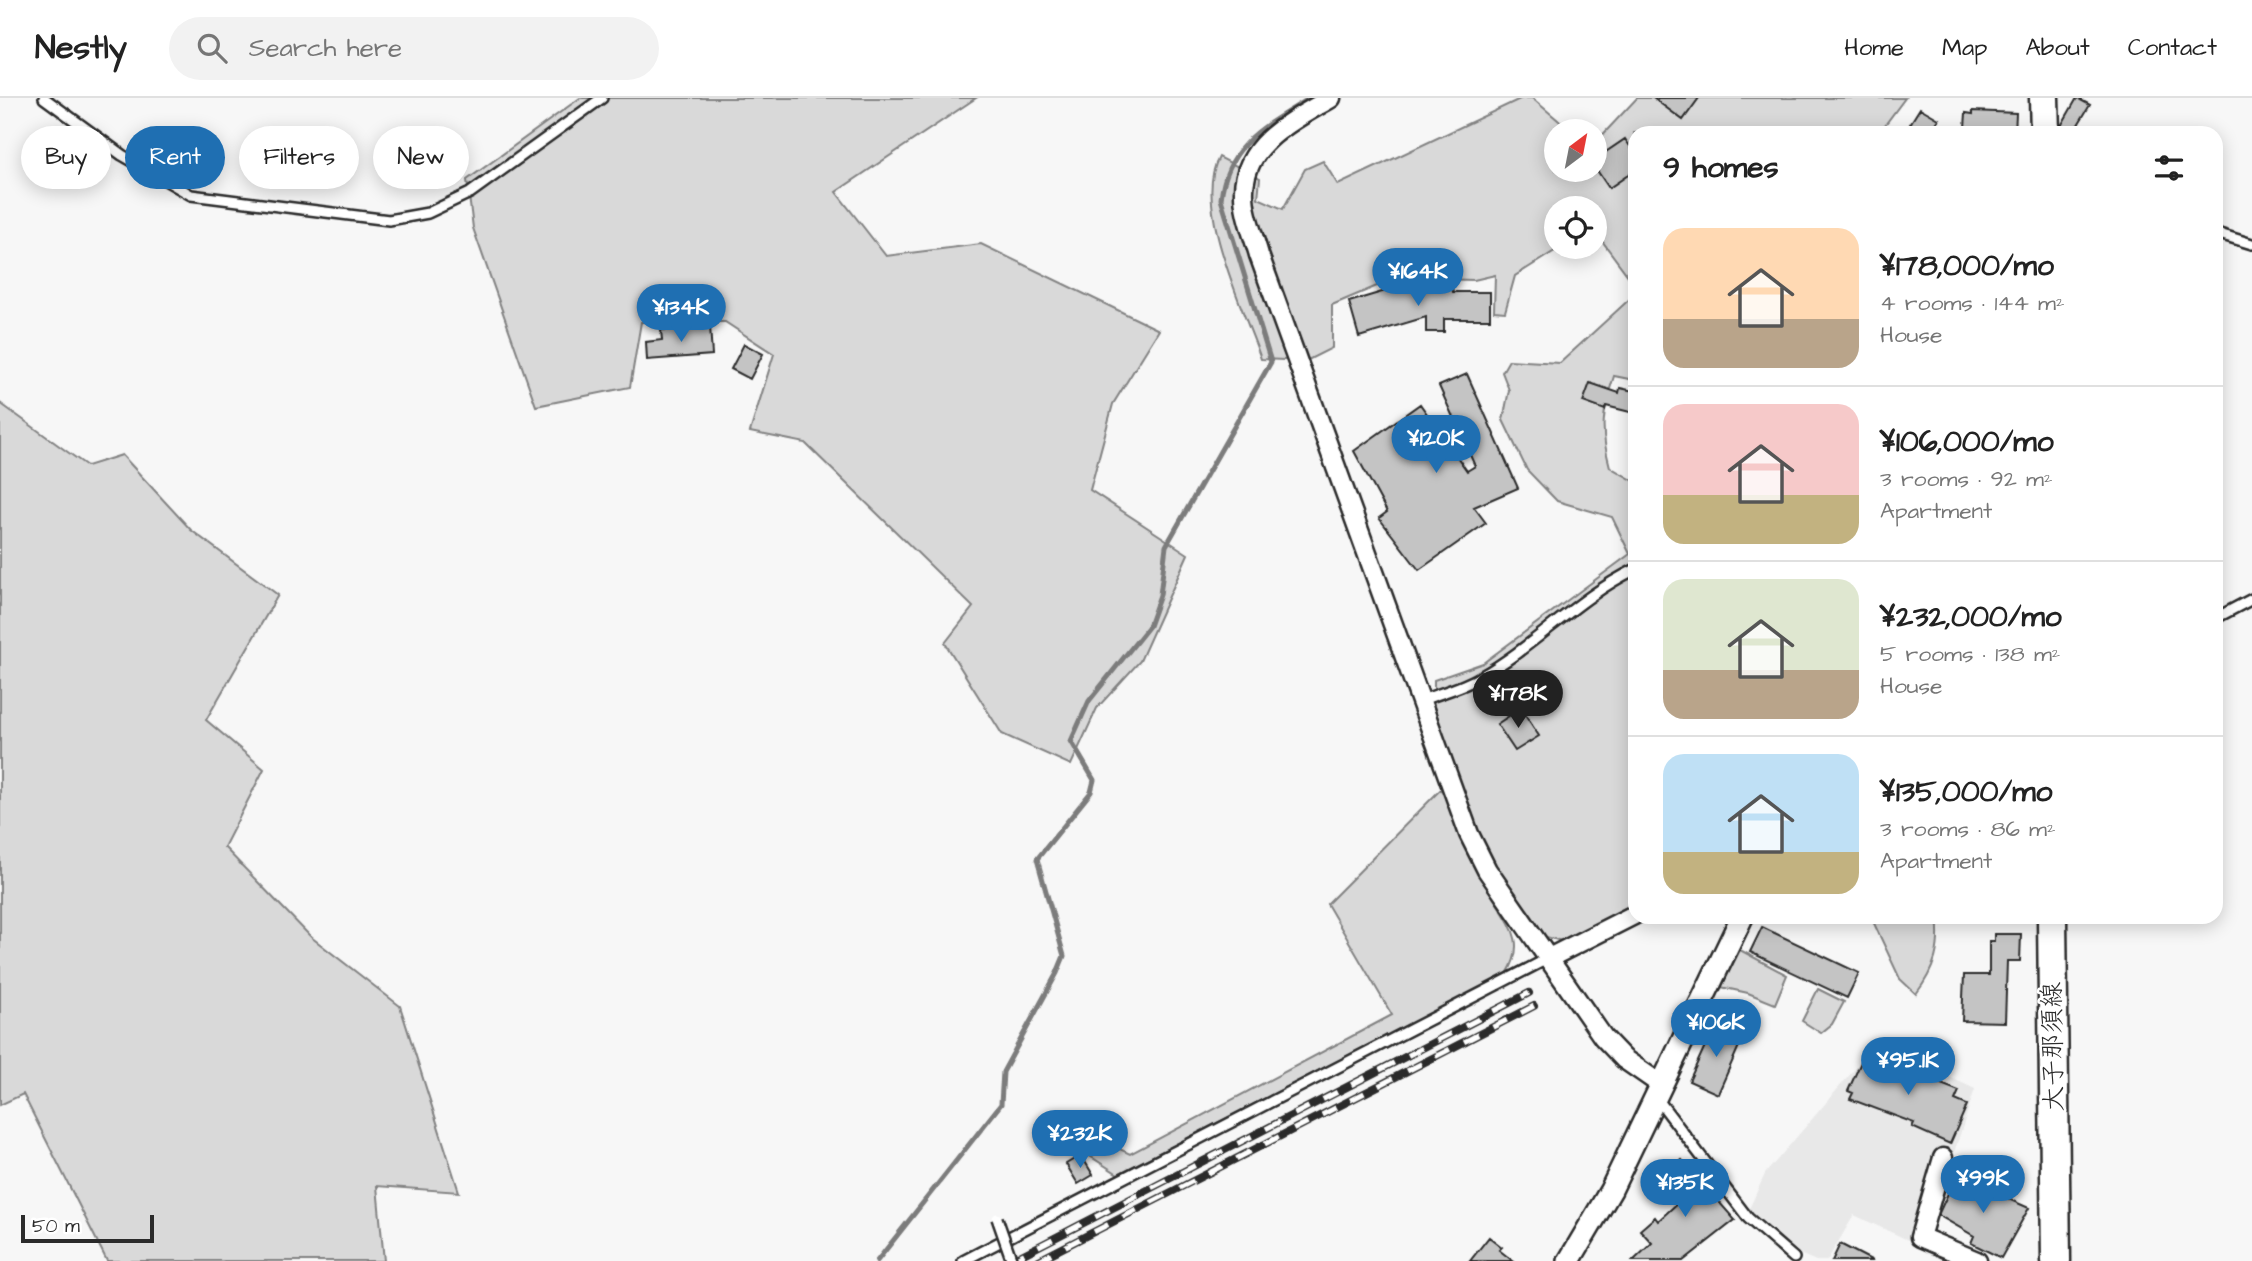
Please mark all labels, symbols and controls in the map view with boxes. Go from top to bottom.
search box [169,17,659,80]
text: Nestly [35,25,127,71]
icon: search [193,29,231,67]
text: Search here [249,30,402,66]
text: Home [1844,31,1904,65]
text: Map [1942,31,1987,65]
text: About [2025,31,2090,65]
text: Contact [2128,31,2217,65]
north arrow [1544,119,1606,182]
map controls [1544,119,1607,259]
chip: Buy [21,126,111,189]
chip: Rent [125,126,225,189]
chip: Filters [239,126,359,189]
chip: New [373,126,469,189]
text: 9 homes [1663,147,1778,189]
icon: filters [2150,149,2188,187]
button: locate [1544,196,1607,259]
text: ¥178,000/mo [1880,245,2054,287]
pin: ¥164K [1369,248,1467,308]
text: ¥164K [1388,255,1448,287]
icon: home [1719,256,1803,340]
pin: ¥134K [632,285,730,344]
text: 4 rooms · 144 m² [1880,287,2065,319]
text: ¥134K [653,291,709,323]
text: House [1880,319,1943,351]
pin: ¥120K [1387,416,1485,475]
text: ¥106,000/mo [1880,421,2054,463]
text: ¥120K [1408,422,1464,454]
icon: home [1719,432,1803,516]
text: 3 rooms · 92 m² [1880,463,2053,495]
text: Apartment [1880,495,1992,527]
text: ¥232,000/mo [1880,596,2062,638]
icon: home [1719,607,1803,691]
text: 5 rooms · 138 m² [1880,638,2060,670]
pin: ¥178K [1469,670,1567,730]
text: House [1880,670,1943,702]
text: ¥178K [1489,677,1547,709]
text: ¥135,000/mo [1880,771,2052,813]
icon: home [1719,782,1803,866]
text: 3 rooms · 86 m² [1880,813,2056,845]
text: Apartment [1880,845,1992,877]
street label: 大子那須線 [2034,982,2072,1112]
pin: ¥106K [1667,1000,1765,1059]
text: ¥106K [1687,1006,1745,1038]
pin: ¥95.1K [1851,1038,1965,1097]
text: ¥95.1K [1877,1044,1939,1076]
pin: ¥232K [1031,1110,1129,1170]
text: ¥232K [1048,1117,1112,1149]
pin: ¥99K [1942,1156,2024,1215]
pin: ¥135K [1636,1160,1734,1219]
text: ¥99K [1957,1162,2009,1194]
text: ¥135K [1656,1166,1714,1198]
scale bar [21,1212,154,1244]
text: 50 m [32,1213,80,1240]

